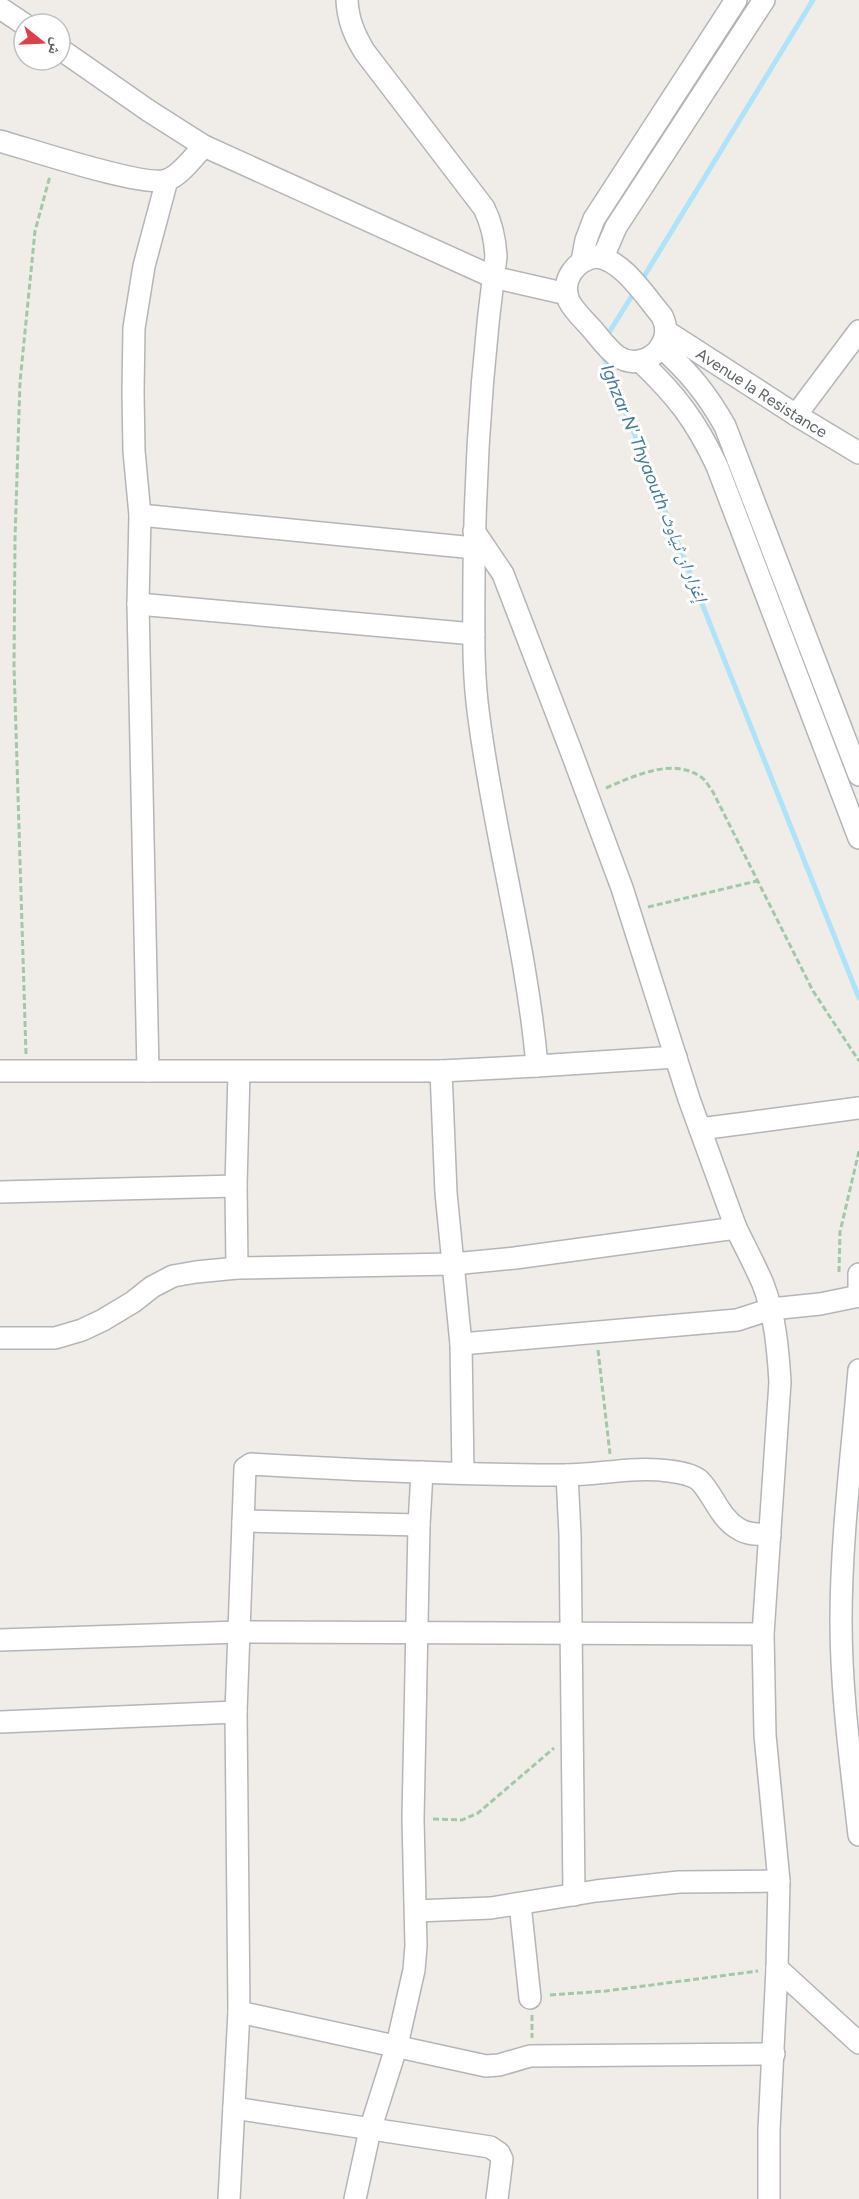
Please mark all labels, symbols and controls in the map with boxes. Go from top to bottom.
north arrow [12,12,72,72]
text: ش [44,35,67,58]
street label: Avenue la Resistance [693,344,831,441]
water label: Ighzar N' Thyaouth إغزار ان ثياوث [595,361,712,607]

